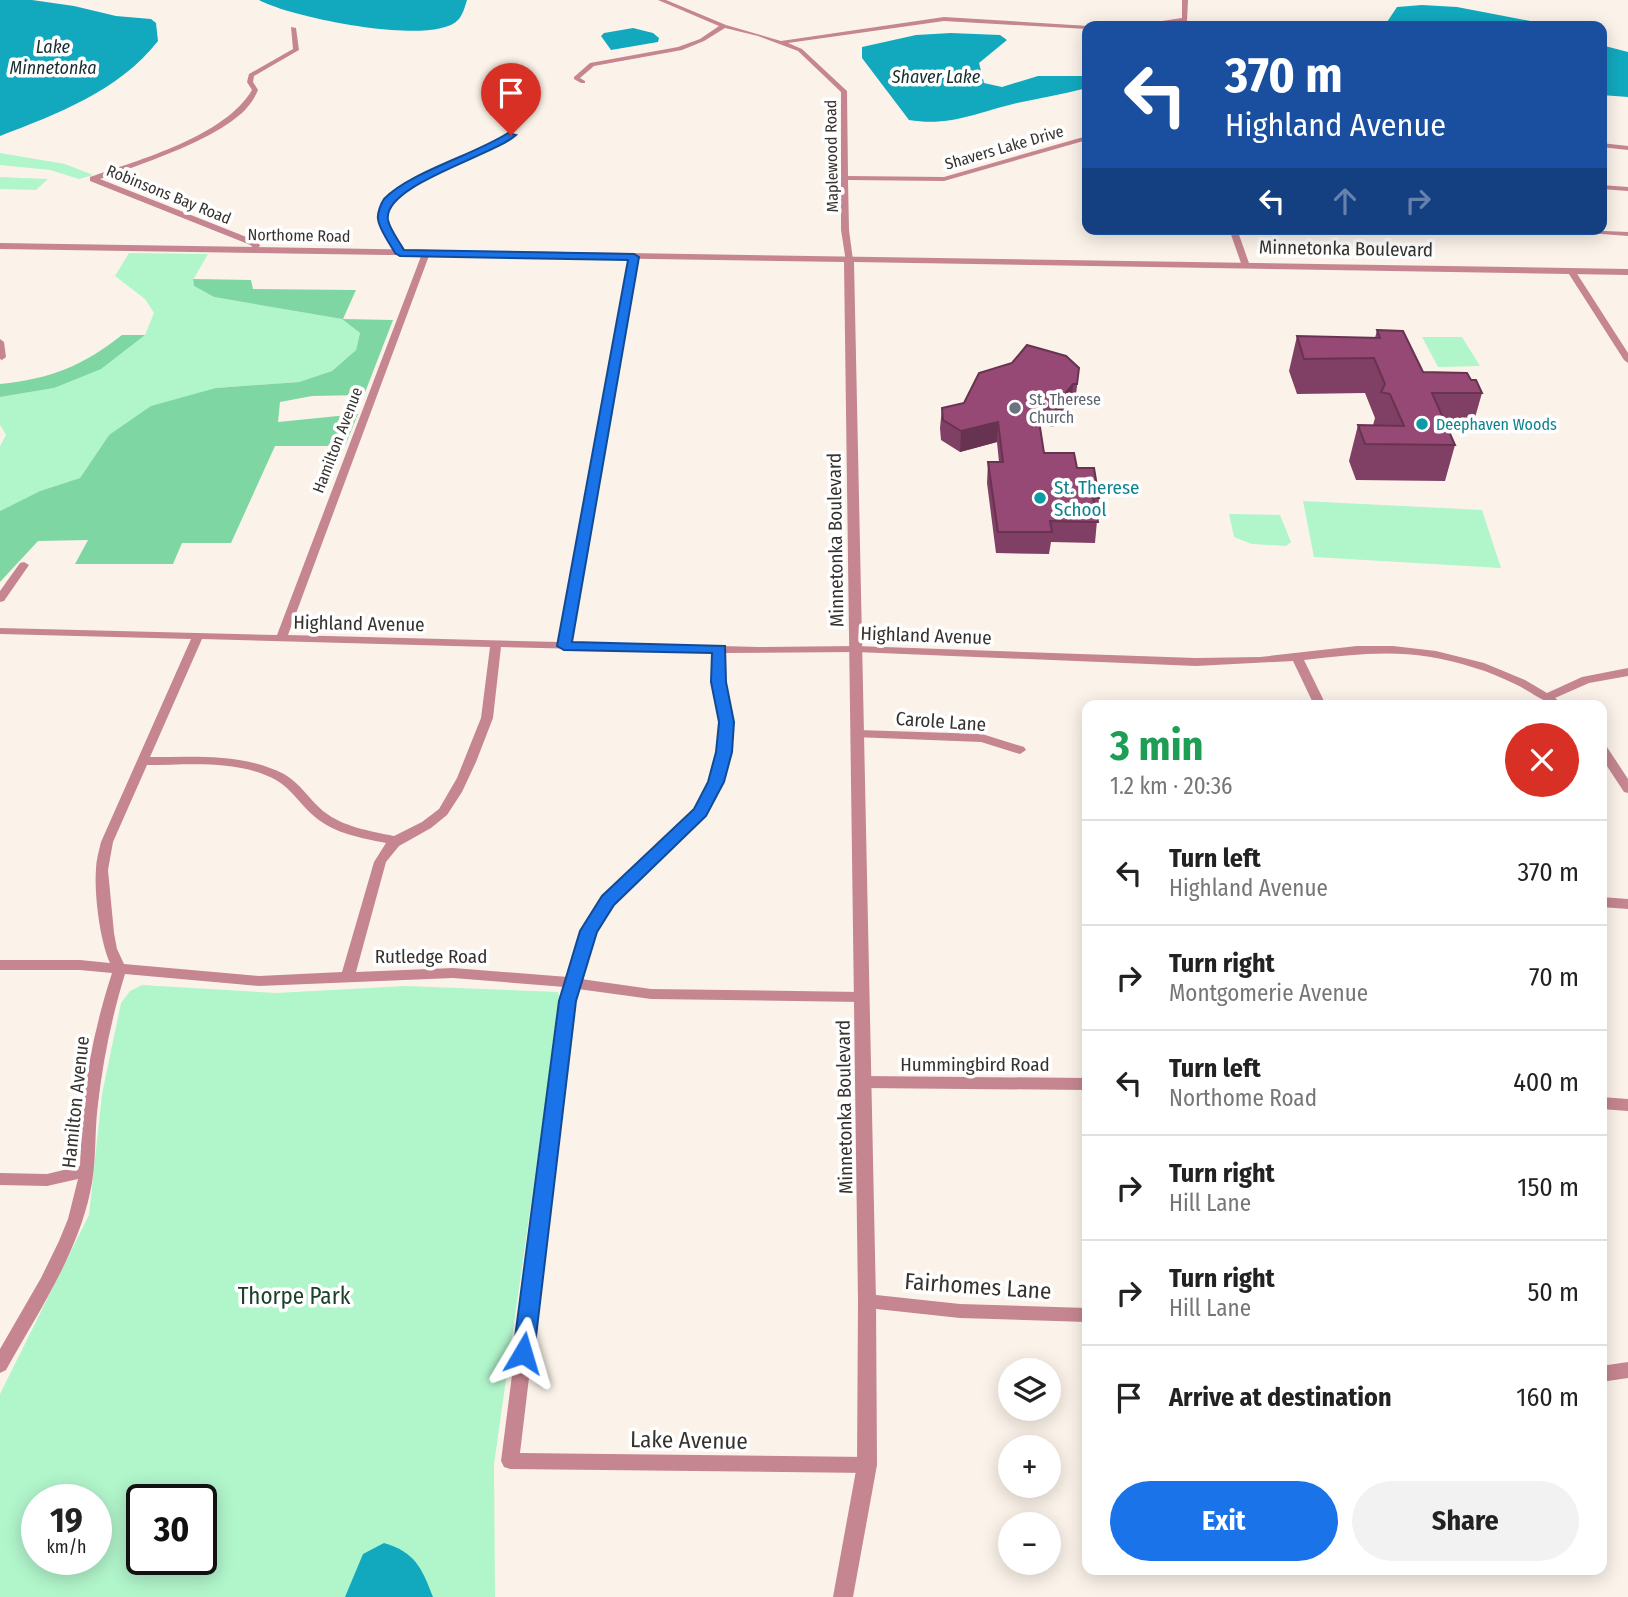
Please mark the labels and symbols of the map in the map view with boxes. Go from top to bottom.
water label: Lake Minnetonka [9,36,97,79]
pin [481,63,541,135]
water label: Shaver Lake [891,66,981,88]
street label: Maplewood Road [821,100,842,212]
street label: Shavers Lake Drive [943,121,1066,174]
street label: Robinsons Bay Road [104,161,234,228]
street label: Northome Road [247,225,351,246]
street label: Minnetonka Boulevard [1259,235,1433,262]
street label: Hamilton Avenue [309,385,366,496]
place label: St. Therese Church [1029,390,1101,427]
marker: St. Therese Church [1007,400,1023,416]
place label: Deephaven Woods [1436,415,1557,434]
marker: Deephaven Woods [1414,416,1430,432]
street label: Minnetonka Boulevard [822,453,849,627]
place label: St. Therese School [1054,476,1139,521]
marker: St. Therese School [1032,490,1048,506]
street label: Highland Avenue [293,611,425,636]
street label: Highland Avenue [860,622,992,649]
street label: Carole Lane [895,707,987,736]
street label: Rutledge Road [375,945,487,968]
street label: Minnetonka Boulevard [831,1020,858,1194]
street label: Hamilton Avenue [57,1035,94,1169]
street label: Hummingbird Road [900,1053,1050,1076]
street label: Fairhomes Lane [904,1267,1052,1305]
park label: Thorpe Park [238,1282,351,1310]
position arrow [486,1316,560,1390]
street label: Lake Avenue [630,1425,748,1455]
speed limit sign: 30 [126,1484,217,1575]

